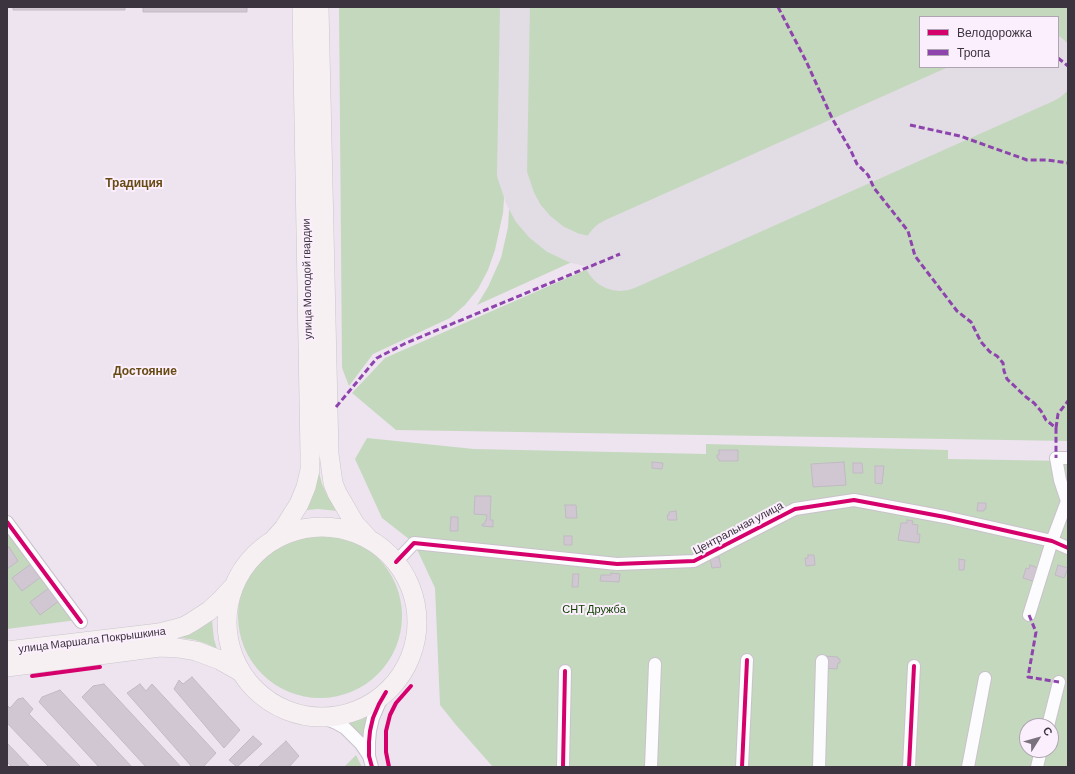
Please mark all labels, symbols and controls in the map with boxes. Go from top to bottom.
legend [919,16,1059,68]
text: Велодорожка [957,25,1032,39]
text: Тропа [957,45,990,59]
district label: Традиция [105,176,163,190]
street label: улица Молодой гвардии [299,218,315,340]
district label: Достояние [113,364,177,378]
street label: Центральная улица [691,499,785,557]
park label: СНТ Дружба [562,602,626,616]
street label: улица Маршала Покрышкина [18,624,166,656]
north arrow [1019,718,1059,758]
text: С [1041,724,1056,738]

